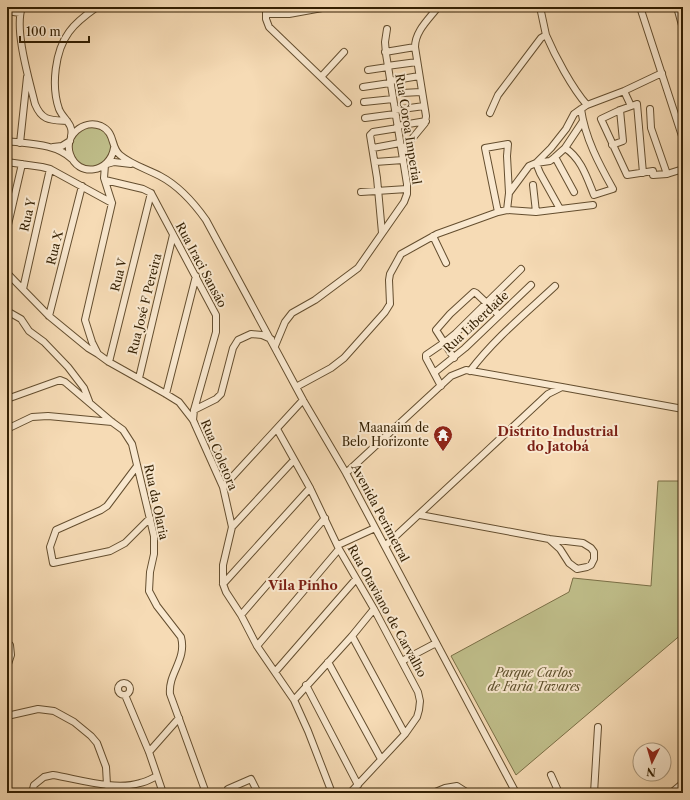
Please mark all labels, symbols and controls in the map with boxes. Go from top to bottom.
scale bar [20,18,89,44]
text: 100 m [26,24,61,39]
street label: Rua Coroa Imperial [392,72,425,186]
street label: Rua Y [16,196,39,233]
street label: Rua Iraci Sansão [173,220,230,310]
street label: Rua X [43,229,66,267]
street label: Rua José F Pereira [125,251,164,356]
street label: Rua V [107,256,130,293]
street label: Rua Liberdade [440,287,512,356]
street label: Rua Coletora [198,417,241,493]
place label: Maanaim de Belo Horizonte [342,420,429,449]
district label: Distrito Industrial do Jatobá [498,423,619,454]
temple icon: Maanaim de Belo Horizonte [432,424,454,452]
street label: Avenida Perimetral [348,460,413,565]
street label: Rua da Olaria [141,463,172,542]
street label: Rua Otaviano de Carvalho [345,542,430,680]
district label: Vila Pinho [267,577,338,593]
park label: Parque Carlos de Faria Tavares [487,665,581,694]
north arrow [632,742,672,782]
text: N [645,765,657,779]

